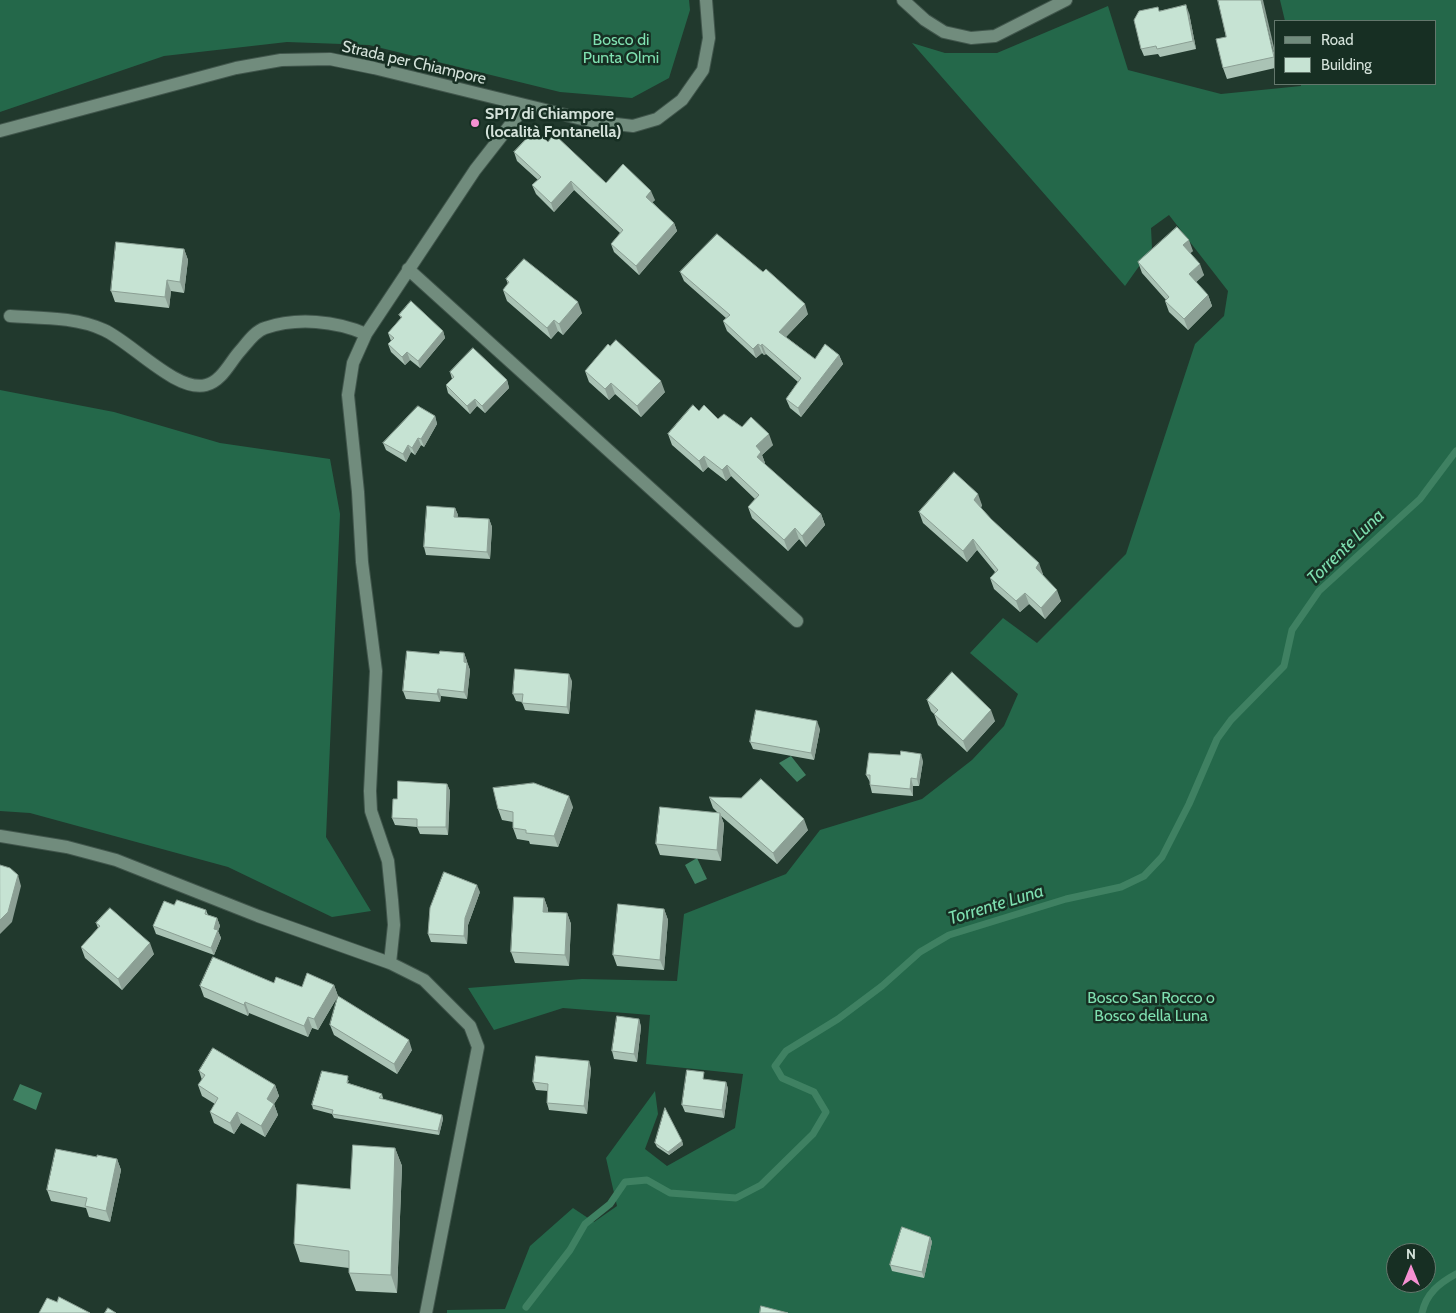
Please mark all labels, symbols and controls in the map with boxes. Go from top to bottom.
legend [1274,20,1436,85]
park label: Bosco di Punta Olmi [583,30,659,68]
text: Road [1321,31,1354,49]
street label: Strada per Chiampore [340,37,488,89]
text: Building [1321,56,1372,74]
place label: SP17 di Chiampore (località Fontanella) [485,104,622,142]
marker: SP17 di Chiampore (località Fontanella) [469,117,481,129]
water label: Torrente Luna [1303,505,1389,589]
water label: Torrente Luna [945,880,1047,930]
park label: Bosco San Rocco o Bosco della Luna [1087,988,1215,1026]
north arrow [1386,1243,1436,1293]
text: N [1406,1245,1416,1263]

